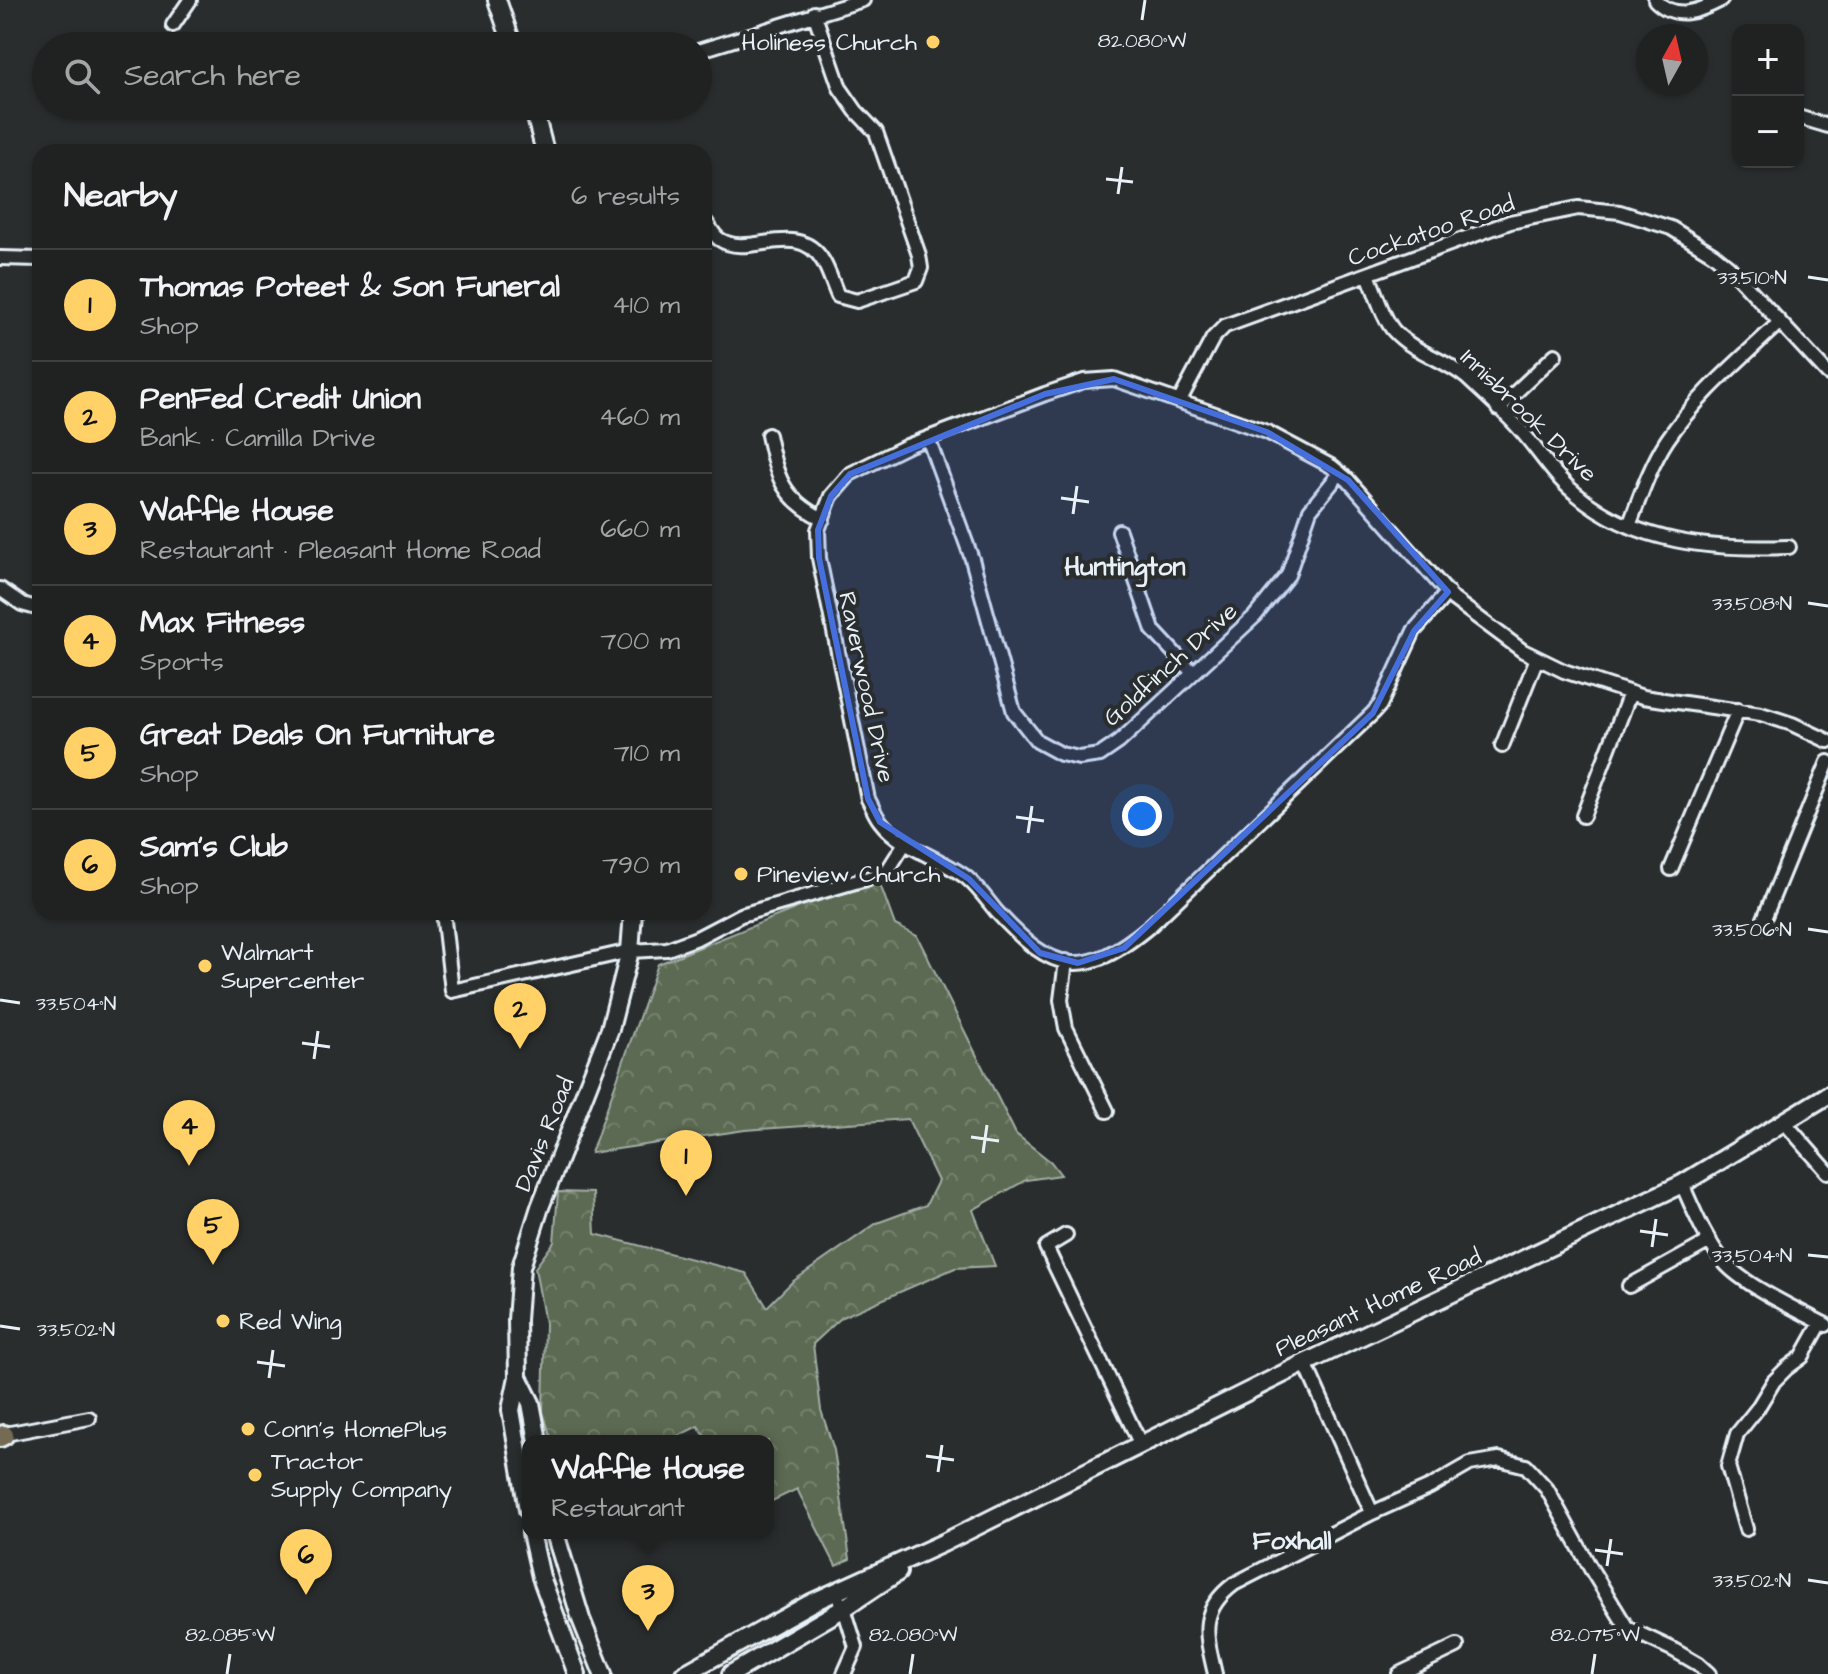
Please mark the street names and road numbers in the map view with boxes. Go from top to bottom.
street label: Cockatoo Road [1343,187,1519,275]
street label: Innisbrook Drive [1452,341,1605,490]
street label: Raverwood Drive [829,589,903,786]
street label: Goldfinch Drive [1096,595,1245,734]
street label: Davis Road [507,1072,583,1197]
street label: Pleasant Home Road [1270,1240,1487,1366]

